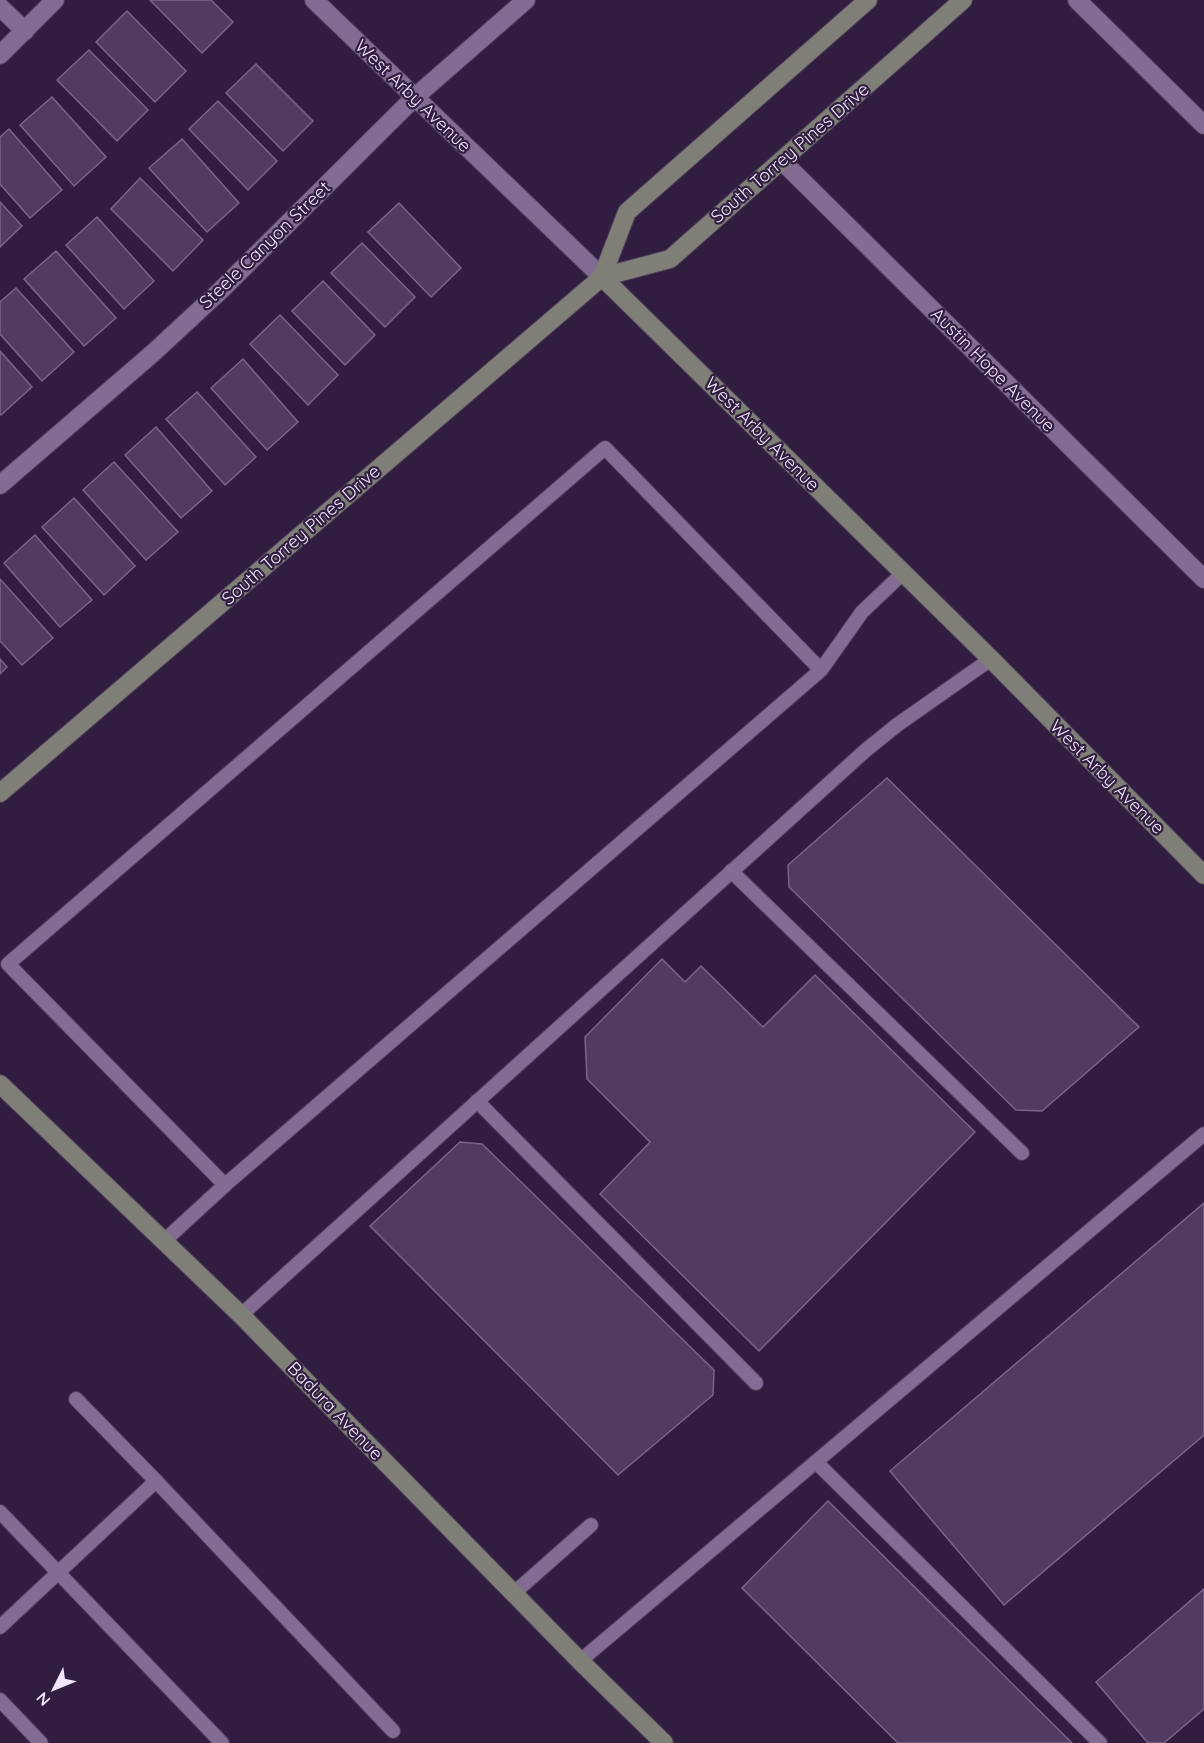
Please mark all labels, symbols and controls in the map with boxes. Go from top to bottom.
street label: West Arby Avenue [350,34,476,157]
street label: South Torrey Pines Drive [706,77,874,228]
street label: Steele Canyon Street [194,176,335,313]
street label: Austin Hope Avenue [926,303,1060,437]
street label: West Arby Avenue [700,371,825,496]
street label: South Torrey Pines Drive [217,459,385,610]
street label: West Arby Avenue [1045,714,1170,839]
street label: Badura Avenue [283,1357,388,1465]
north arrow [24,1659,84,1719]
text: N [32,1688,54,1710]

